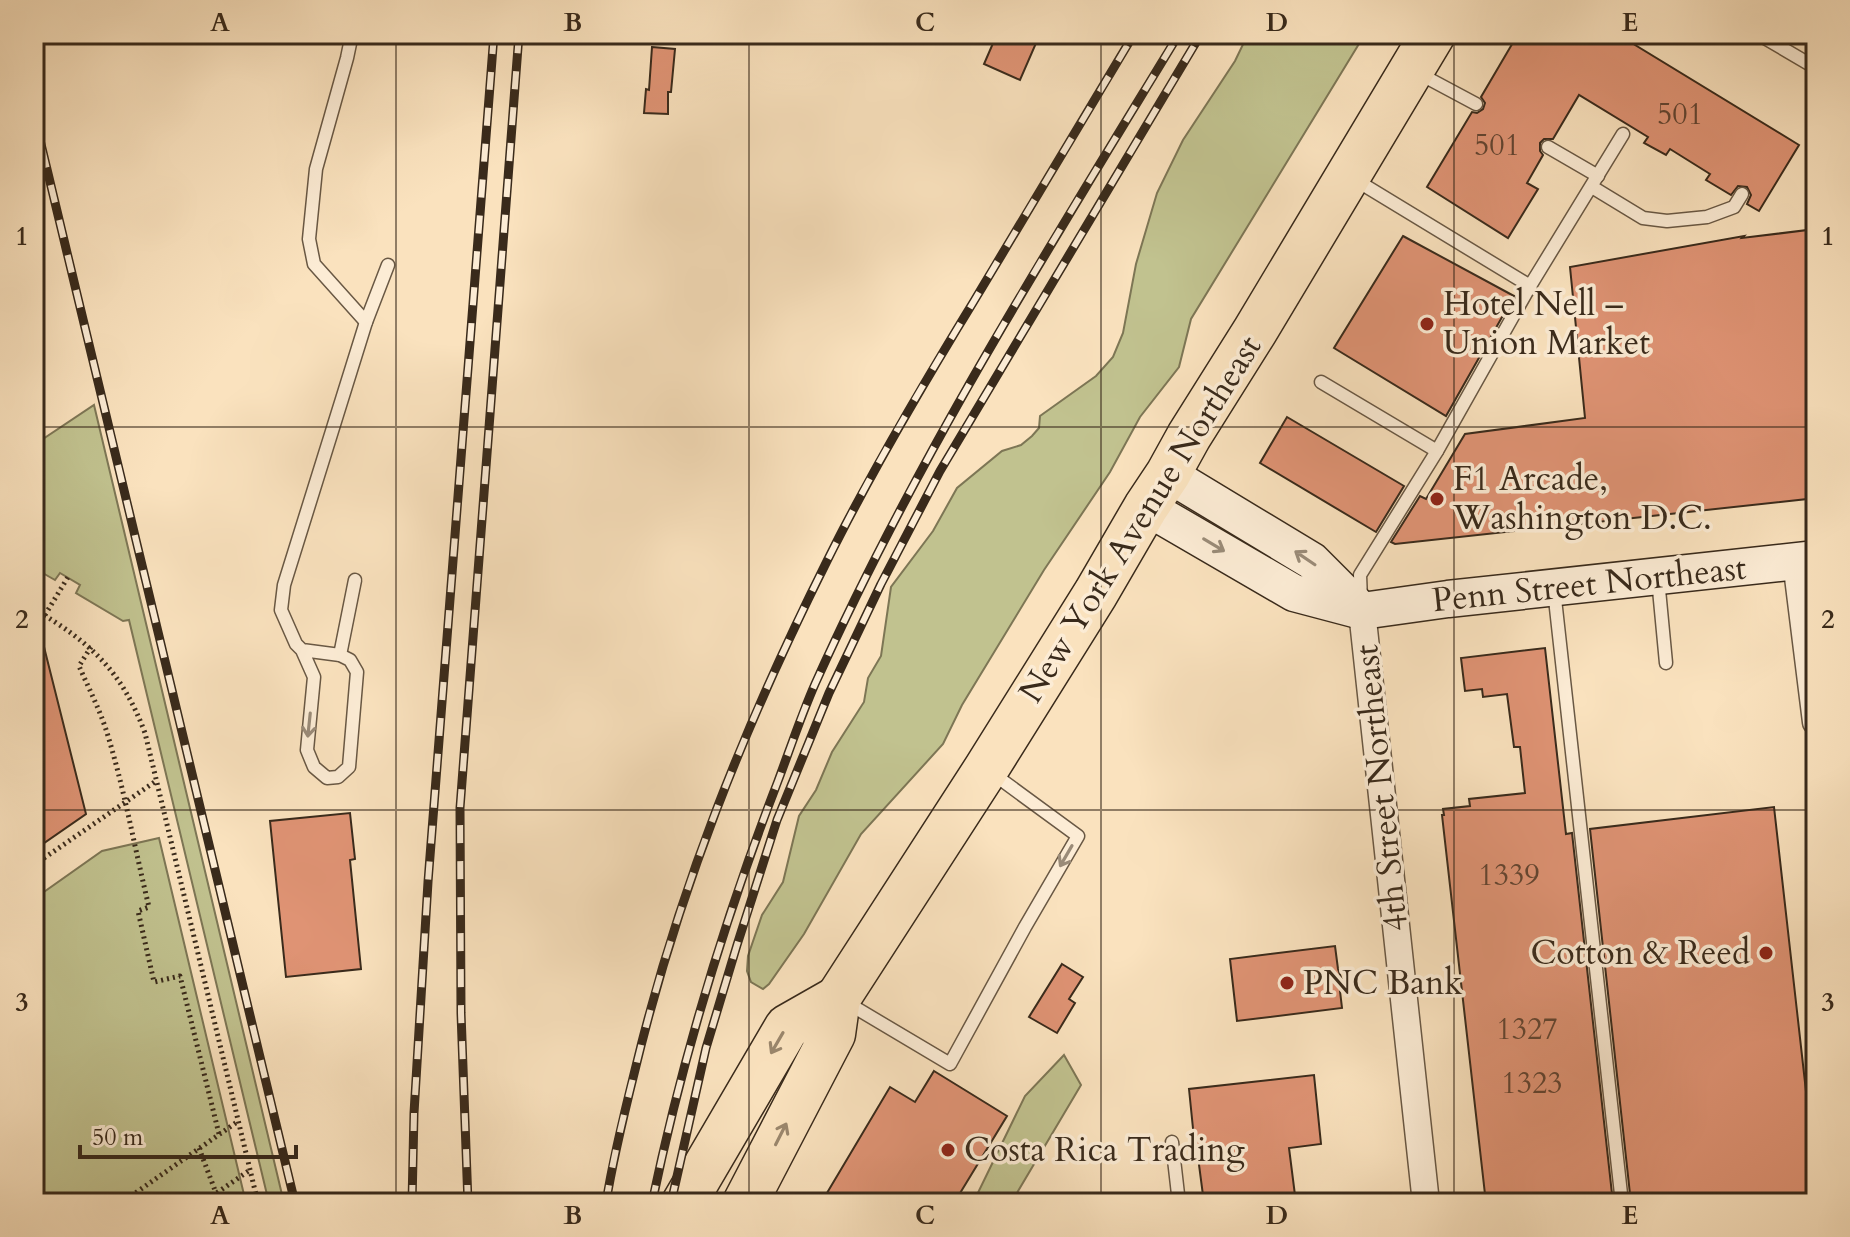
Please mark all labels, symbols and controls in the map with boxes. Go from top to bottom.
text: A [210,5,230,40]
text: B [564,5,582,40]
text: C [915,5,935,40]
text: D [1266,5,1288,40]
text: E [1622,5,1638,40]
house number: 501 [1657,94,1703,135]
house number: 501 [1474,125,1520,166]
text: 1 [15,219,29,254]
text: 1 [1821,219,1835,254]
place label: Hotel Nell – Union Market [1443,281,1650,366]
marker: Hotel Nell – Union Market [1418,315,1436,333]
street label: New York Avenue Northeast [1008,326,1272,711]
place label: F1 Arcade, Washington D.C. [1452,456,1712,541]
marker: F1 Arcade, Washington D.C. [1428,490,1446,508]
one-way arrow [1202,538,1225,554]
street label: Penn Street Northeast [1430,545,1749,623]
one-way arrow [1295,550,1317,566]
text: 2 [15,602,29,637]
text: 2 [1821,602,1835,637]
street label: 4th Street Northeast [1343,642,1419,934]
one-way arrow [301,711,316,738]
one-way arrow [1058,844,1074,867]
house number: 1339 [1478,855,1540,896]
place label: Cotton & Reed [1530,930,1750,976]
marker: Cotton & Reed [1757,944,1775,962]
place label: PNC Bank [1303,960,1463,1006]
marker: PNC Bank [1278,974,1296,992]
text: 3 [15,985,29,1020]
text: 3 [1821,985,1835,1020]
house number: 1327 [1496,1009,1558,1050]
one-way arrow [769,1031,784,1055]
house number: 1323 [1501,1063,1563,1104]
scale bar [80,1109,296,1159]
text: 50 m [92,1121,144,1154]
one-way arrow [774,1122,790,1146]
place label: Costa Rica Trading [964,1127,1245,1173]
marker: Costa Rica Trading [939,1141,957,1159]
text: A [210,1198,230,1233]
text: B [564,1198,582,1233]
text: C [915,1198,935,1233]
text: D [1266,1198,1288,1233]
text: E [1622,1198,1638,1233]

